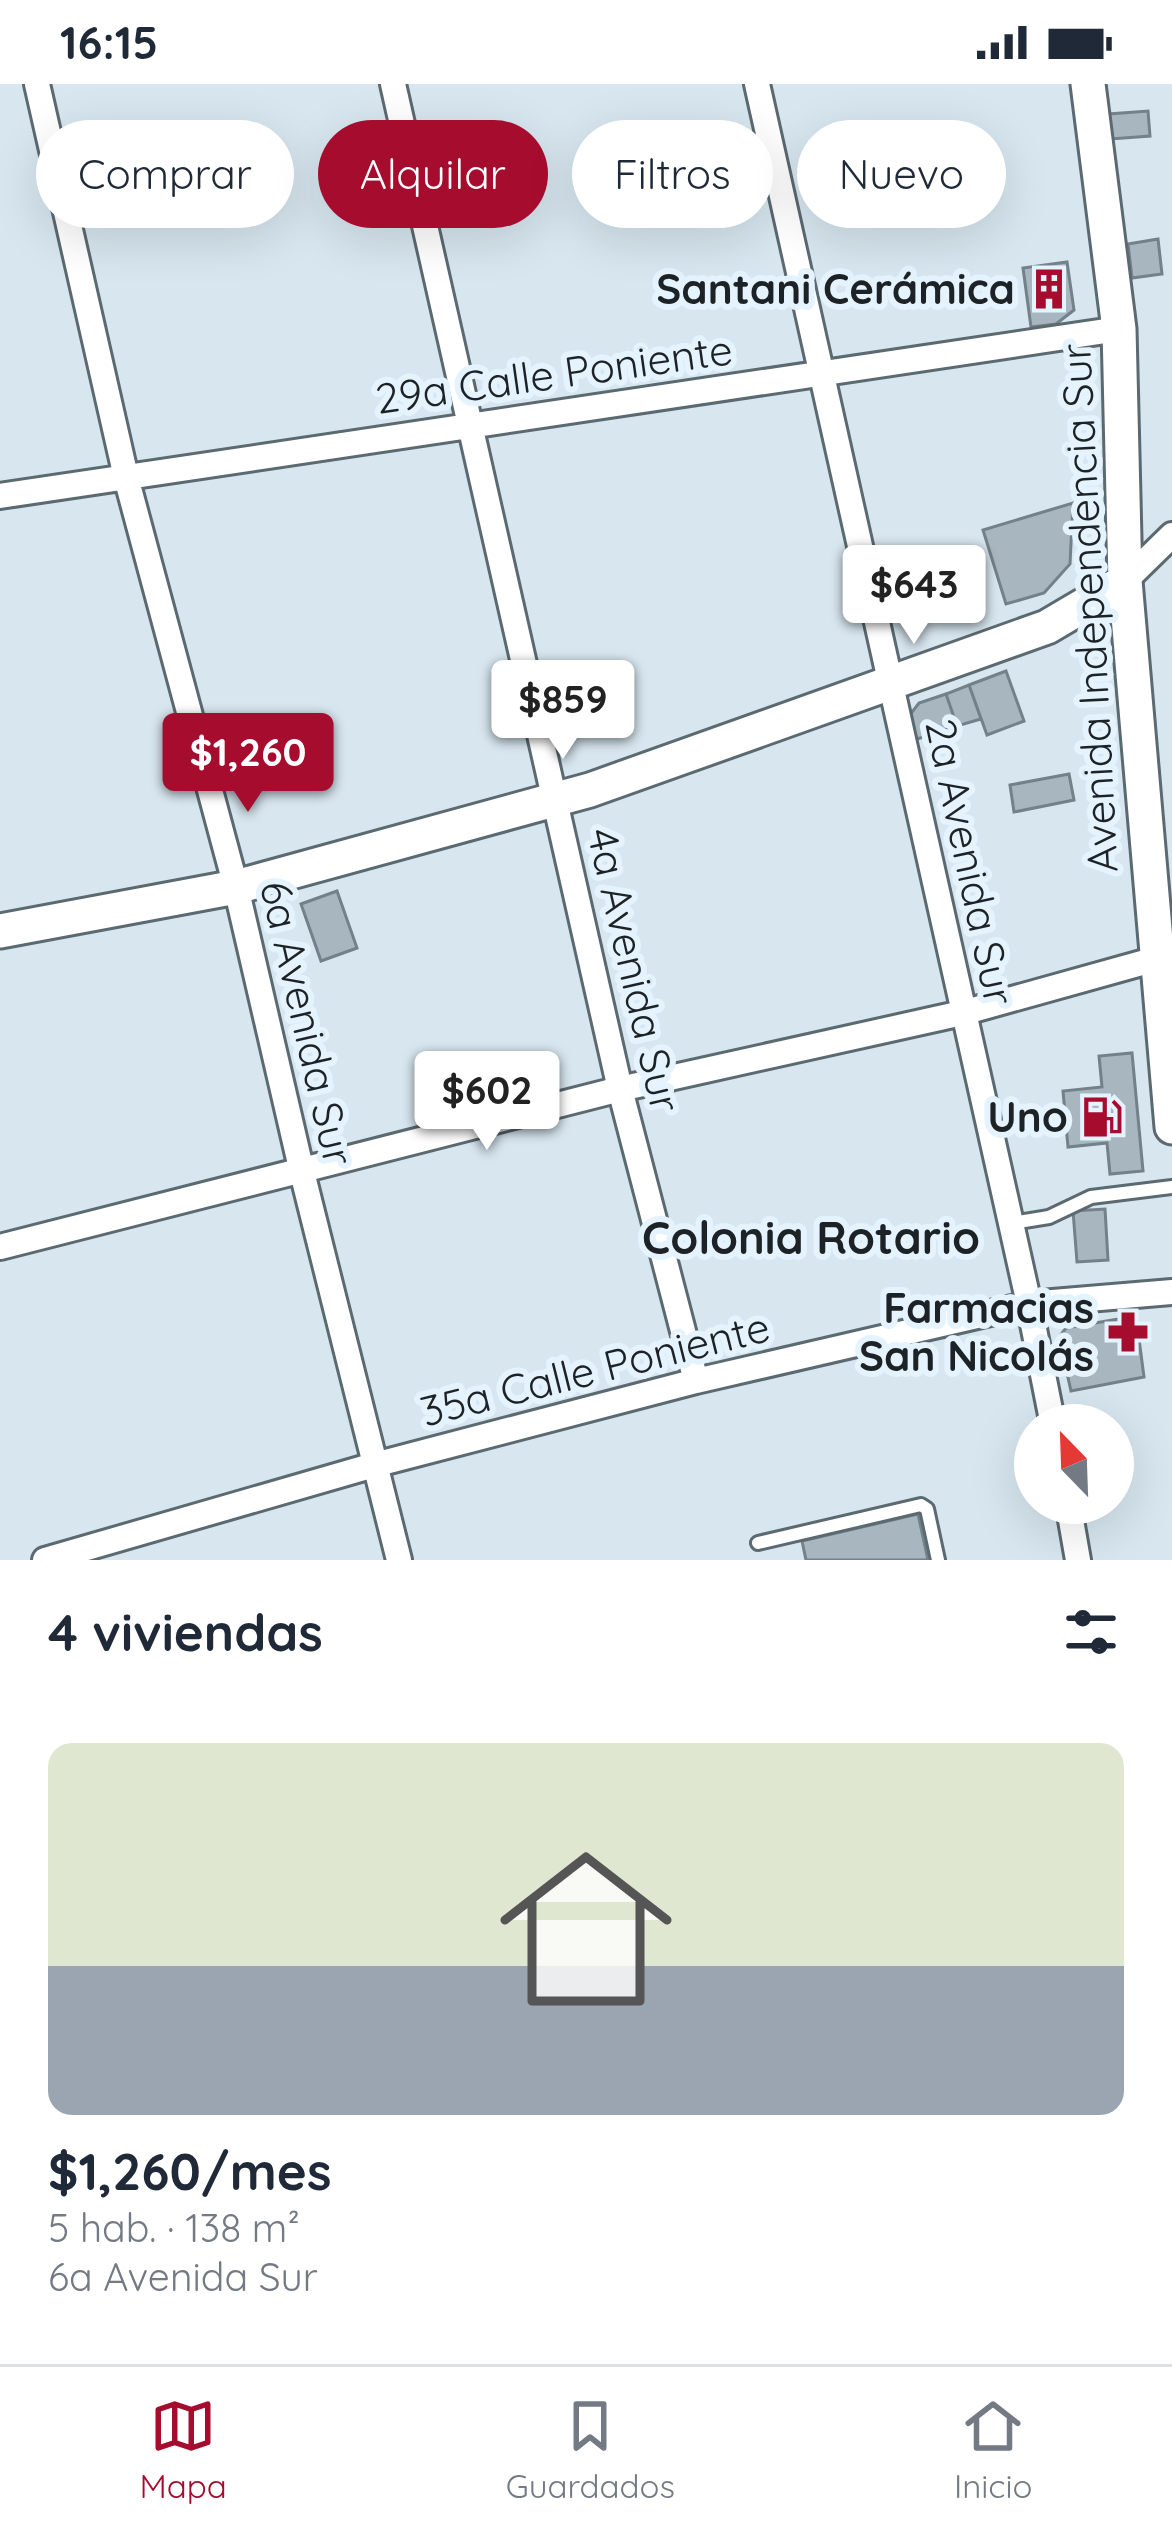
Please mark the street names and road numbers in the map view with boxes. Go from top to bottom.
street label: 29a Calle Poniente [372,322,736,425]
street label: Avenida Independencia Sur [1048,342,1129,874]
street label: 2a Avenida Sur [914,714,1027,1010]
street label: 4a Avenida Sur [576,823,693,1117]
street label: 6a Avenida Sur [249,875,366,1170]
street label: 35a Calle Poniente [415,1300,775,1438]

